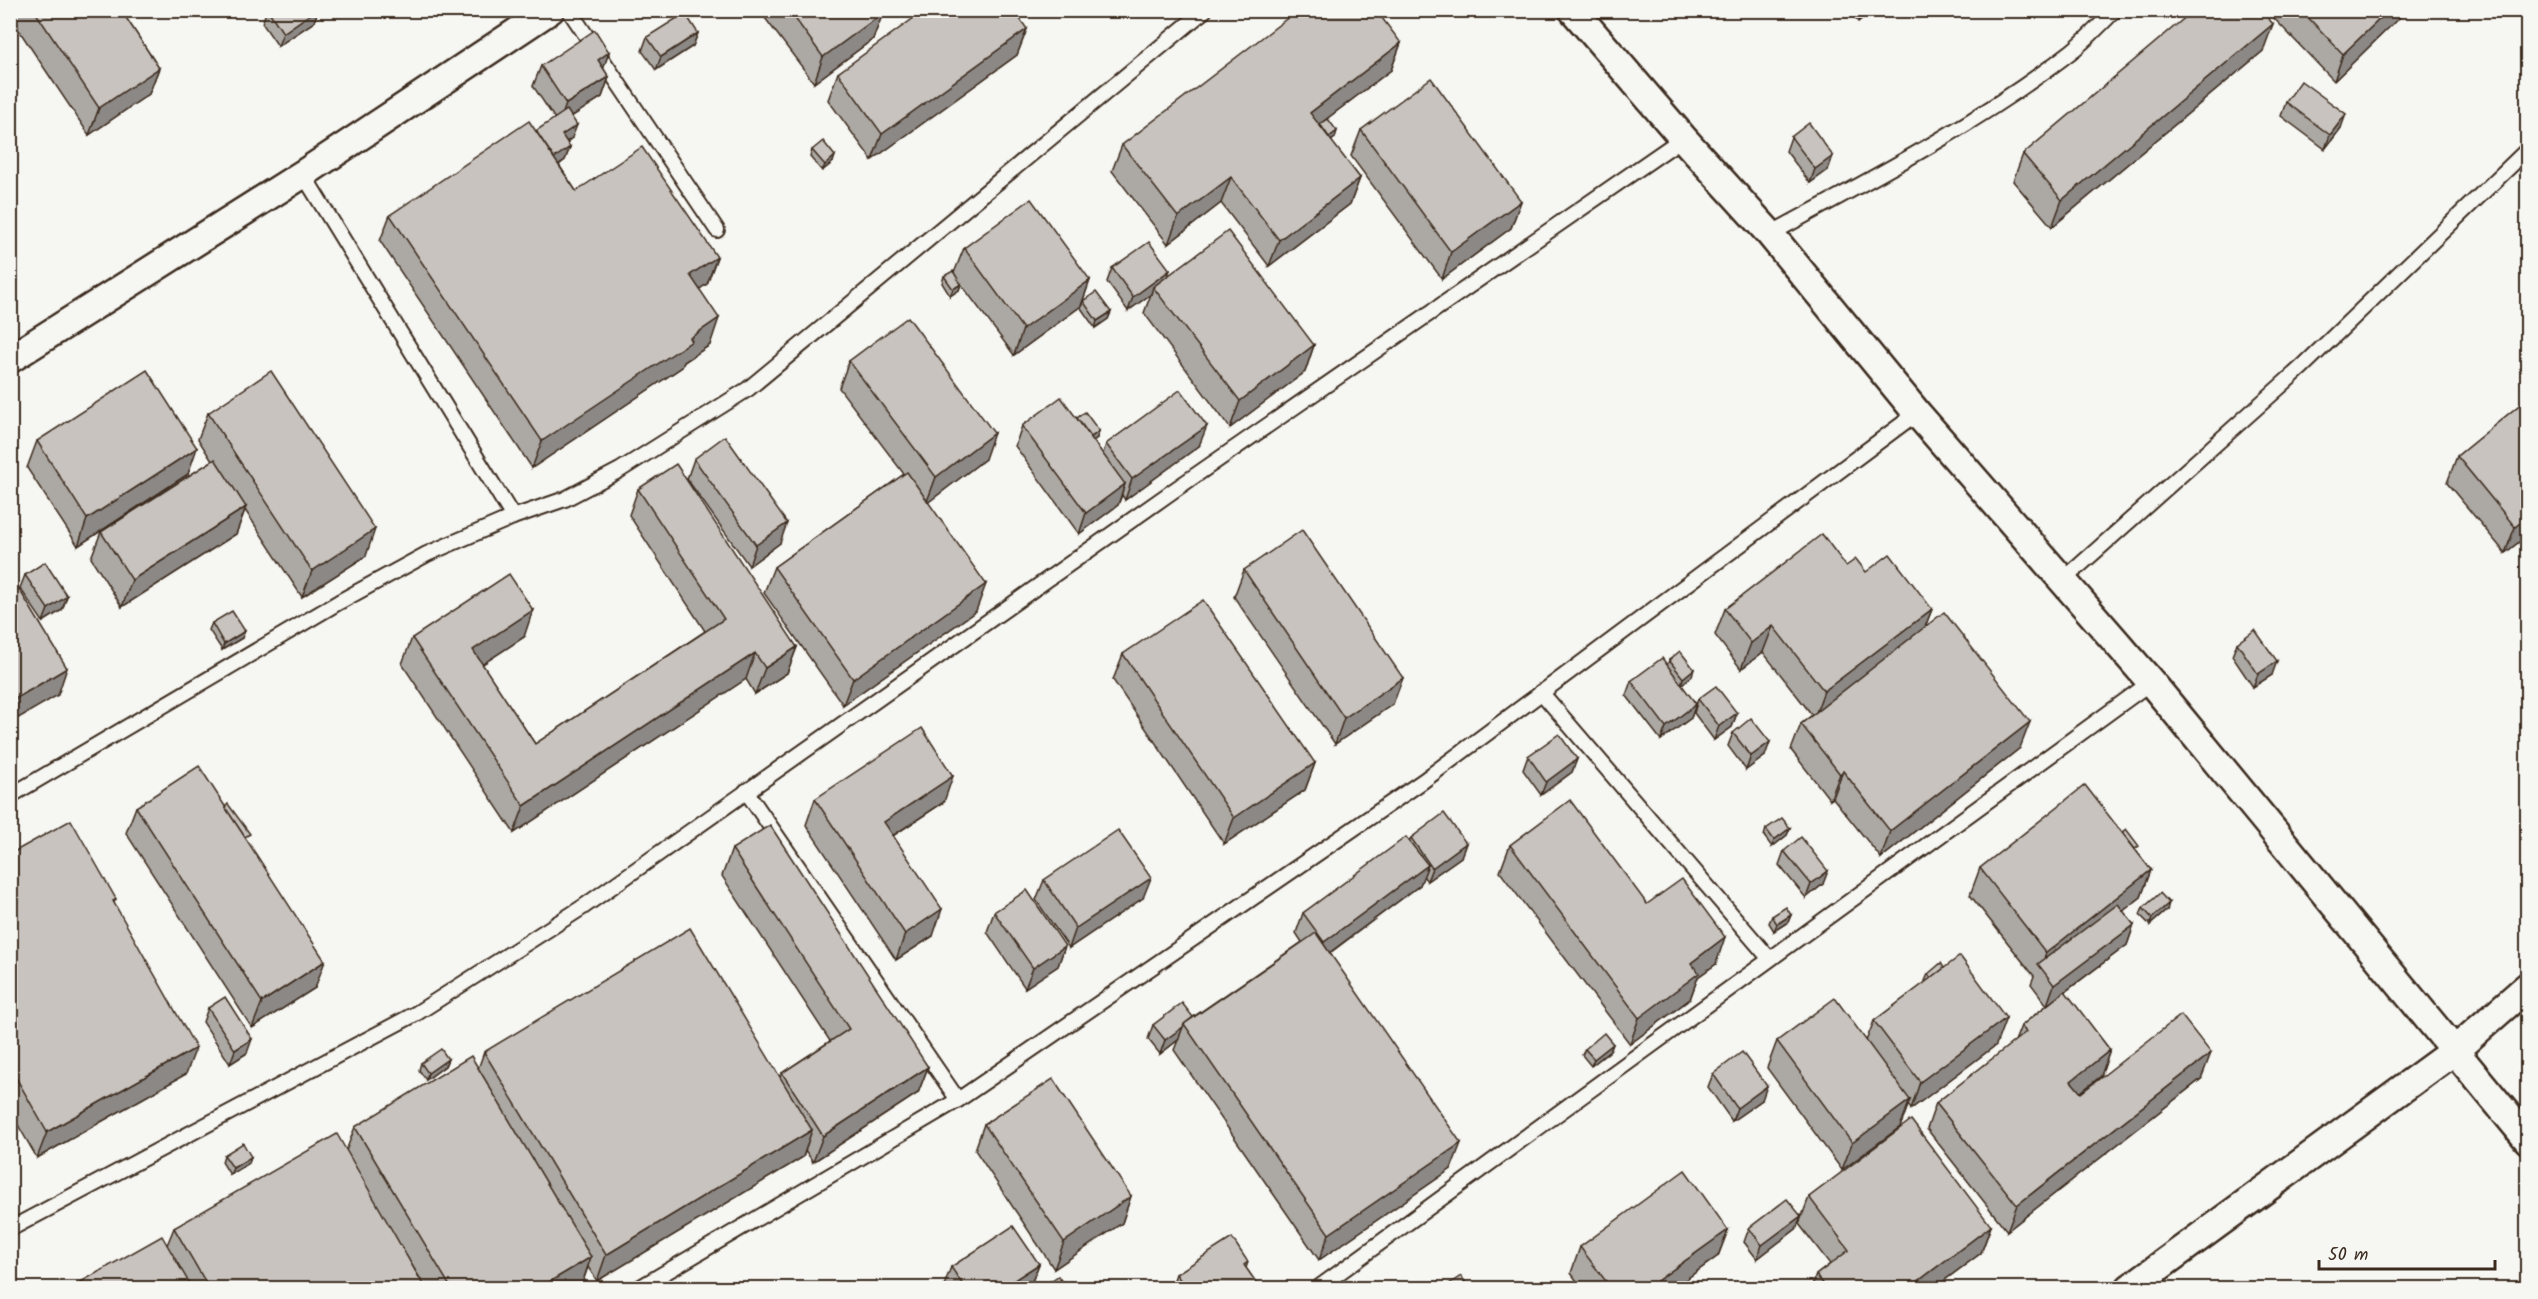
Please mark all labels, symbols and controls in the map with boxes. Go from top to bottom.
scale bar [2319,1233,2494,1271]
text: 50 m [2328,1241,2368,1270]

